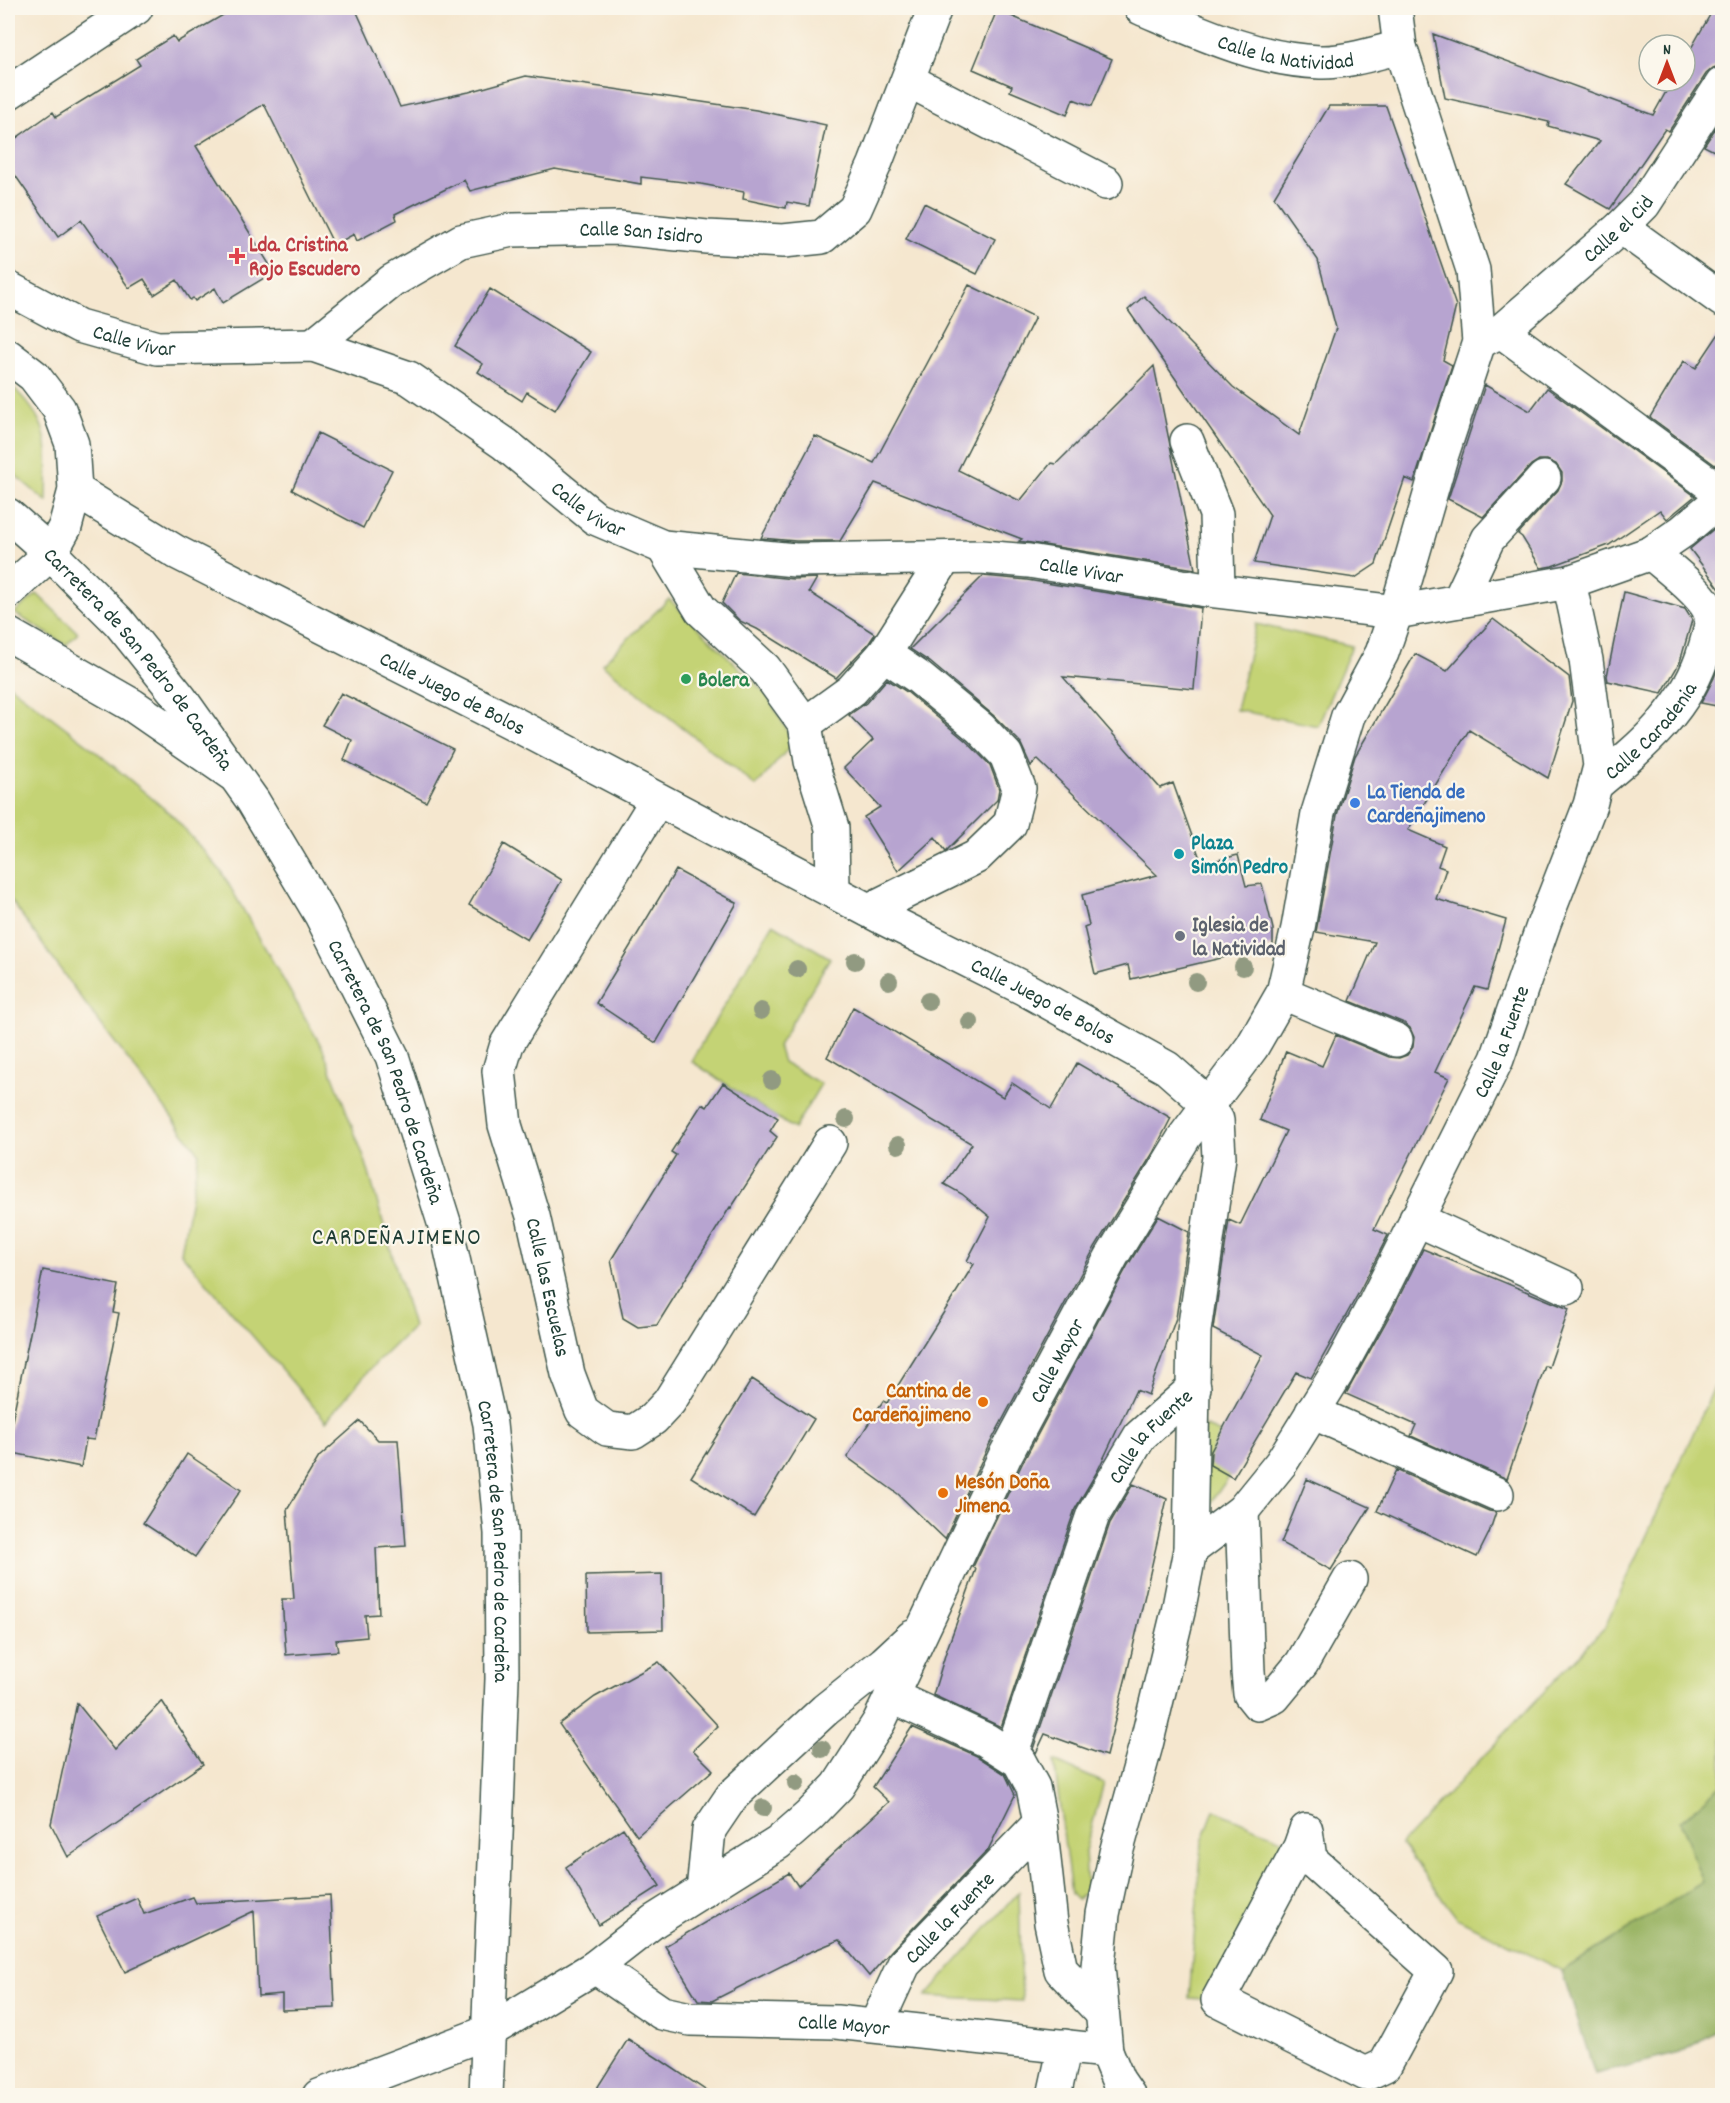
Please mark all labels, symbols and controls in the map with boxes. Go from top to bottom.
street label: Calle la Natividad [1213,29,1357,80]
north arrow [1637,33,1697,93]
text: N [1663,39,1671,62]
street label: Calle el Cid [1578,191,1663,271]
street label: Calle San Isidro [579,216,704,254]
place label: Lda. Cristina Rojo Escudero [249,232,360,286]
marker: Lda. Cristina Rojo Escudero [230,249,244,263]
street label: Calle Vivar [89,319,176,366]
street label: Calle Vivar [543,475,630,547]
street label: Carretera de San Pedro de Cardeña [35,542,240,779]
street label: Calle Vivar [1037,551,1125,594]
street label: Calle Juego de Bolos [373,646,530,745]
place label: Bolera [698,667,750,697]
marker: Bolera [679,672,693,686]
street label: Calle Caradenia [1599,677,1707,789]
place label: La Tienda de Cardeñajimeno [1367,779,1486,833]
marker: La Tienda de Cardeñajimeno [1348,796,1362,810]
place label: Plaza Simón Pedro [1191,830,1288,884]
marker: Plaza Simón Pedro [1172,847,1186,861]
place label: Iglesia de la Natividad [1192,912,1286,966]
marker: Iglesia de la Natividad [1173,929,1187,943]
street label: Carretera de San Pedro de Cardeña [318,935,450,1210]
street label: Calle Juego de Bolos [965,952,1120,1054]
street label: Calle la Fuente [1468,982,1539,1104]
street label: Calle las Escuelas [516,1215,576,1360]
district label: CARDEÑAJIMENO [312,1222,482,1256]
street label: Calle Mayor [1024,1314,1094,1409]
place label: Cantina de Cardeñajimeno [852,1378,971,1432]
street label: Calle la Fuente [1103,1383,1201,1491]
marker: Cantina de Cardeñajimeno [976,1395,990,1409]
street label: Carretera de San Pedro de Cardeña [467,1398,514,1684]
place label: Mesón Doña Jimena [955,1469,1050,1523]
marker: Mesón Doña Jimena [936,1486,950,1500]
street label: Calle la Fuente [899,1866,1003,1972]
street label: Calle Mayor [798,2009,891,2046]

